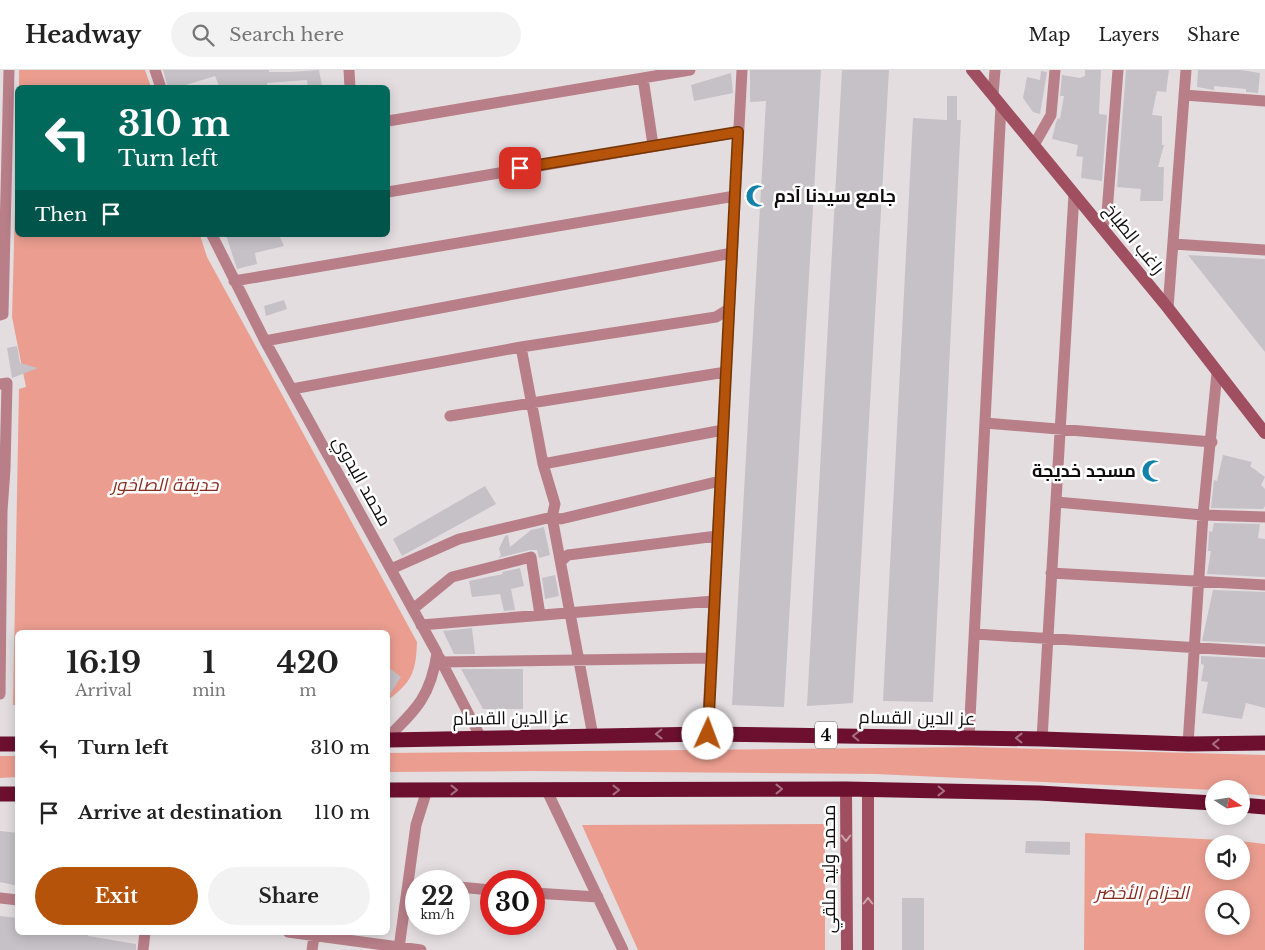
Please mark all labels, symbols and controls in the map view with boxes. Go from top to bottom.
search box [171,12,521,57]
text: Headway [25,20,141,49]
icon: search [189,21,217,49]
text: Search here [229,23,344,46]
text: Map [1029,24,1070,46]
text: Layers [1098,24,1159,46]
text: Share [1187,24,1240,46]
text: 310 m [118,102,230,145]
icon: left [35,105,100,170]
text: Turn left [118,145,218,172]
pin [499,147,541,189]
icon: arrive [506,154,534,182]
mosque icon: جامع سيدنا آدم [744,183,770,209]
place label: جامع سيدنا آدم [774,185,896,208]
street label: راغب الطباخ [1098,199,1169,279]
icon: arrive [97,200,125,228]
text: Then [35,203,87,226]
street label: محمد البدوي [326,432,396,532]
mosque icon: مسجد خديجة [1140,458,1166,484]
place label: مسجد خديجة [1032,460,1136,482]
park label: حديقة الصاخور [110,474,219,496]
text: 16:19 [66,644,141,681]
text: 1 [202,644,216,681]
text: 420 [277,644,339,681]
text: Arrival [75,680,132,700]
text: min [192,680,226,700]
text: m [299,680,316,700]
street label: عز الدين القسام [453,706,569,731]
street label: عز الدين القسام [859,706,975,731]
position arrow [681,707,733,759]
road number: 4 [815,722,837,748]
one-way arrow [655,729,663,740]
one-way arrow [852,731,860,741]
one-way arrow [1015,733,1022,743]
icon: left [35,734,63,762]
text: Turn left [78,736,169,759]
text: 310 m [310,736,370,759]
one-way arrow [1212,739,1220,749]
north arrow [1205,780,1250,825]
map controls [1205,780,1250,935]
one-way arrow [775,784,783,794]
one-way arrow [450,785,458,795]
one-way arrow [612,785,620,795]
one-way arrow [938,786,945,796]
icon: arrive [35,799,63,827]
text: Arrive at destination [78,801,282,824]
text: 110 m [314,801,370,824]
street label: محمد وليد ملقي [818,805,843,933]
one-way arrow [841,834,851,842]
button: sound [1205,835,1250,880]
button: Exit [35,867,198,925]
button: Share [208,867,370,925]
speed limit sign: 30 [480,870,545,935]
text: 22 [421,881,454,912]
park label: الحزام الأخضر [1093,882,1191,905]
button: search [1205,890,1250,935]
one-way arrow [863,897,873,905]
text: km/h [420,907,455,922]

